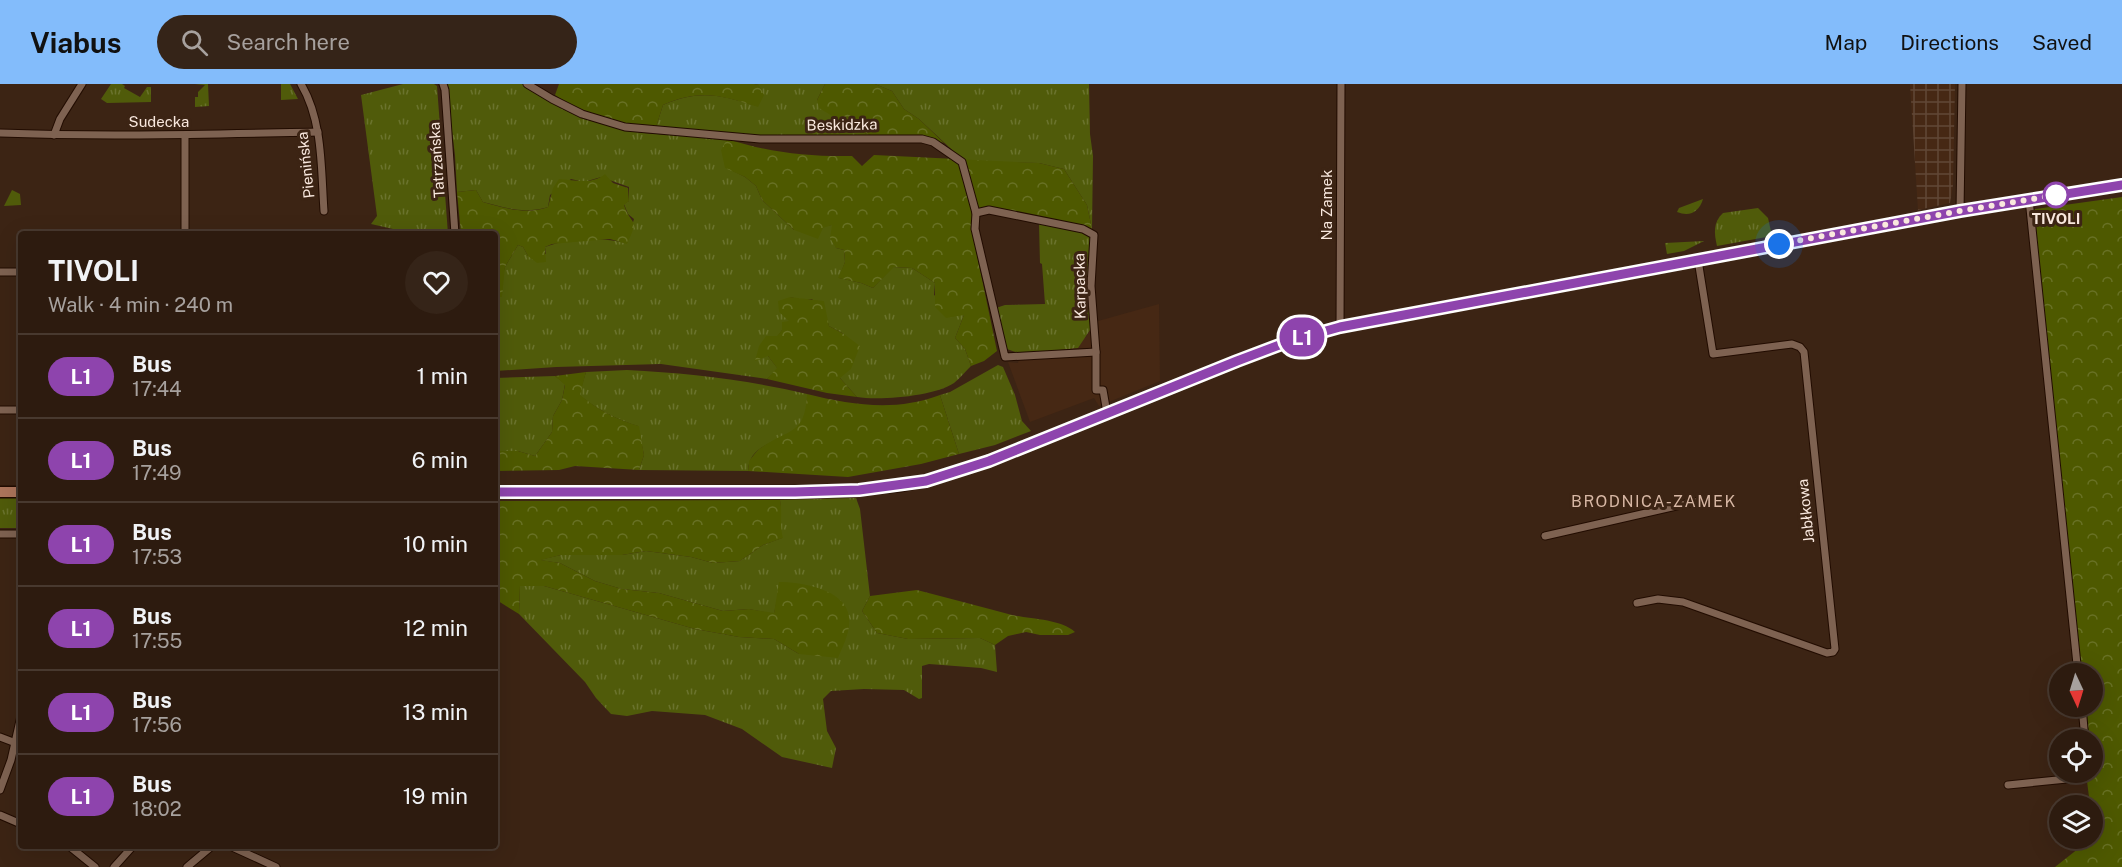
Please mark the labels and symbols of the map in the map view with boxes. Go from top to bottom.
street label: Sudecka [129,113,189,130]
street label: Beskidzka [806,115,878,134]
street label: Tatrzańska [425,122,448,199]
street label: Pienińska [294,131,317,199]
street label: Na Zamek [1318,169,1335,241]
marker: TIVOLI [2043,182,2069,208]
place label: TIVOLI [2032,210,2080,227]
your location [1764,229,1794,259]
street label: Karpacka [1070,253,1089,319]
line badge: L1 [1275,318,1329,356]
street label: Jabłkowa [1794,478,1817,544]
district label: BRODNICA-ZAMEK [1571,492,1737,511]
north arrow [2049,663,2103,717]

